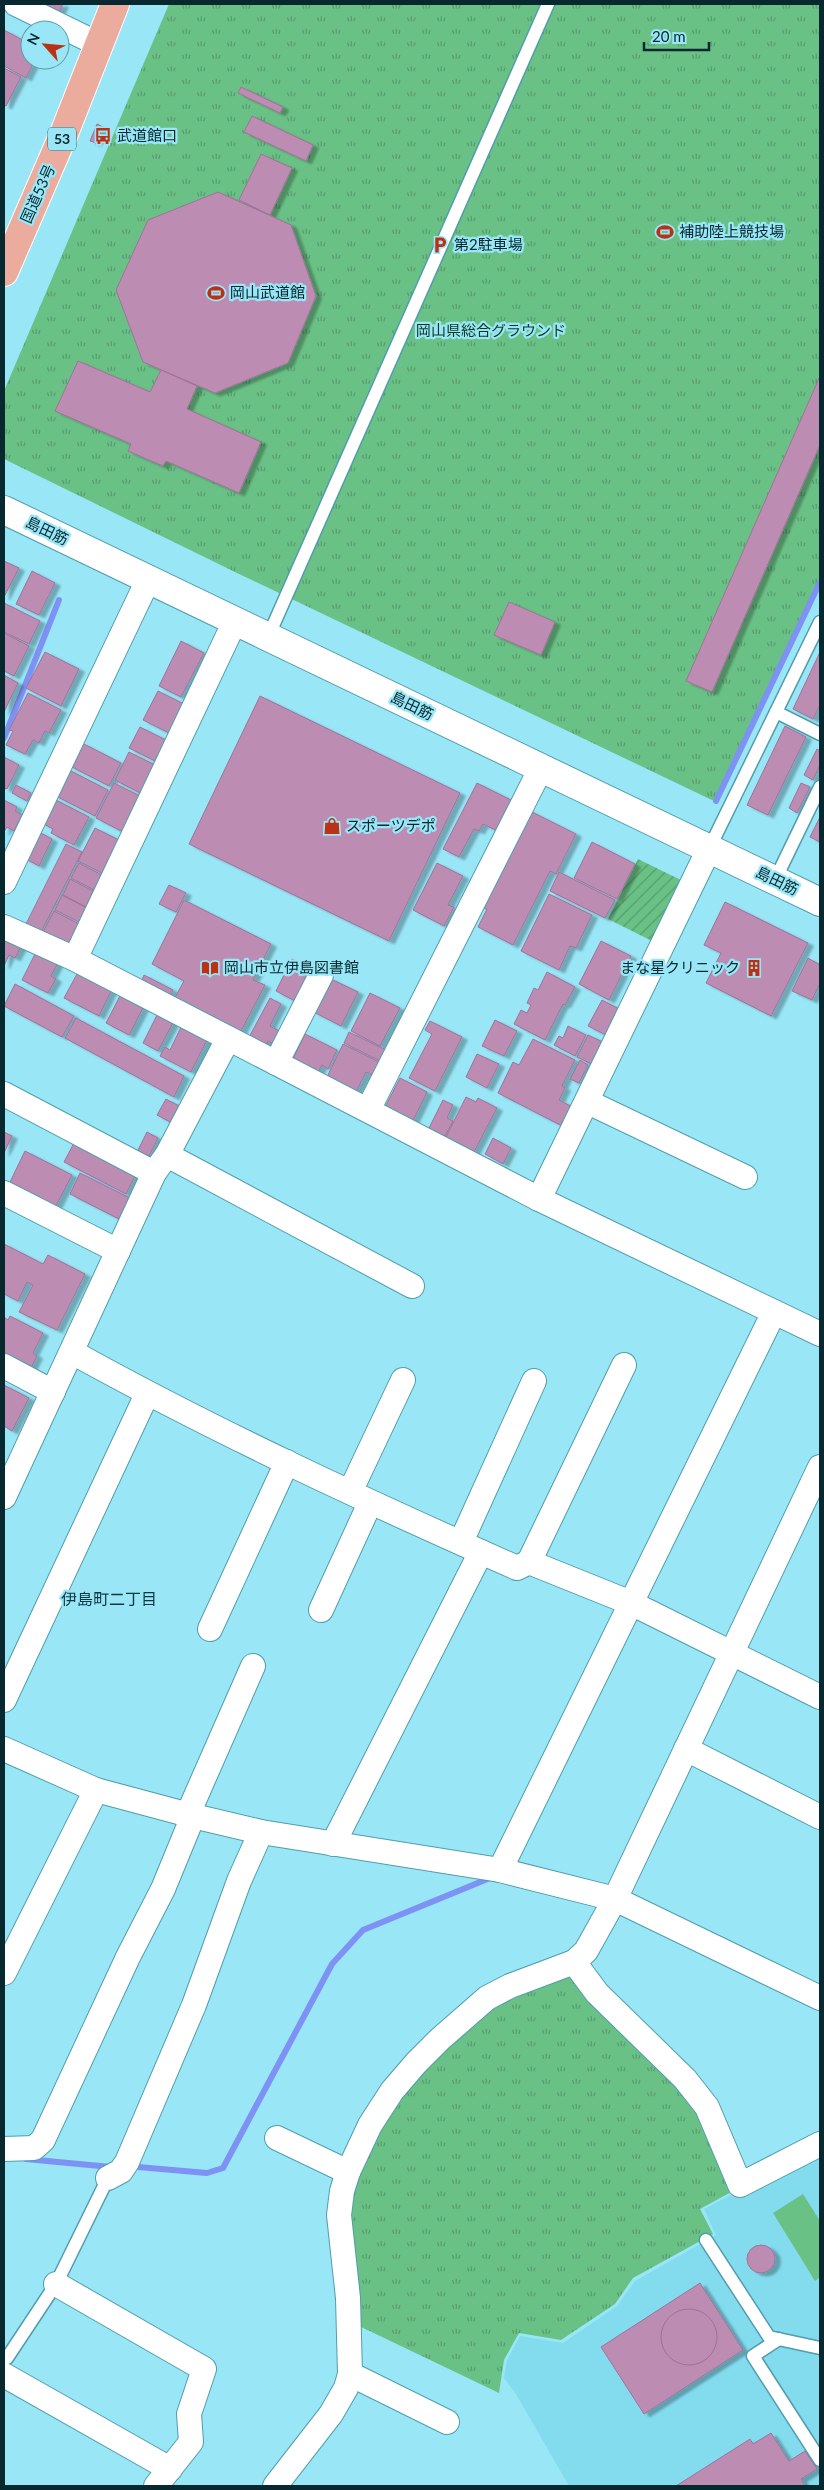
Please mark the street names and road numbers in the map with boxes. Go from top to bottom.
road number: 53 [48,128,76,150]
street label: 国道53号 [16,161,58,226]
street label: 島田筋 [23,512,72,548]
street label: 島田筋 [388,687,437,723]
street label: 島田筋 [753,862,802,898]

